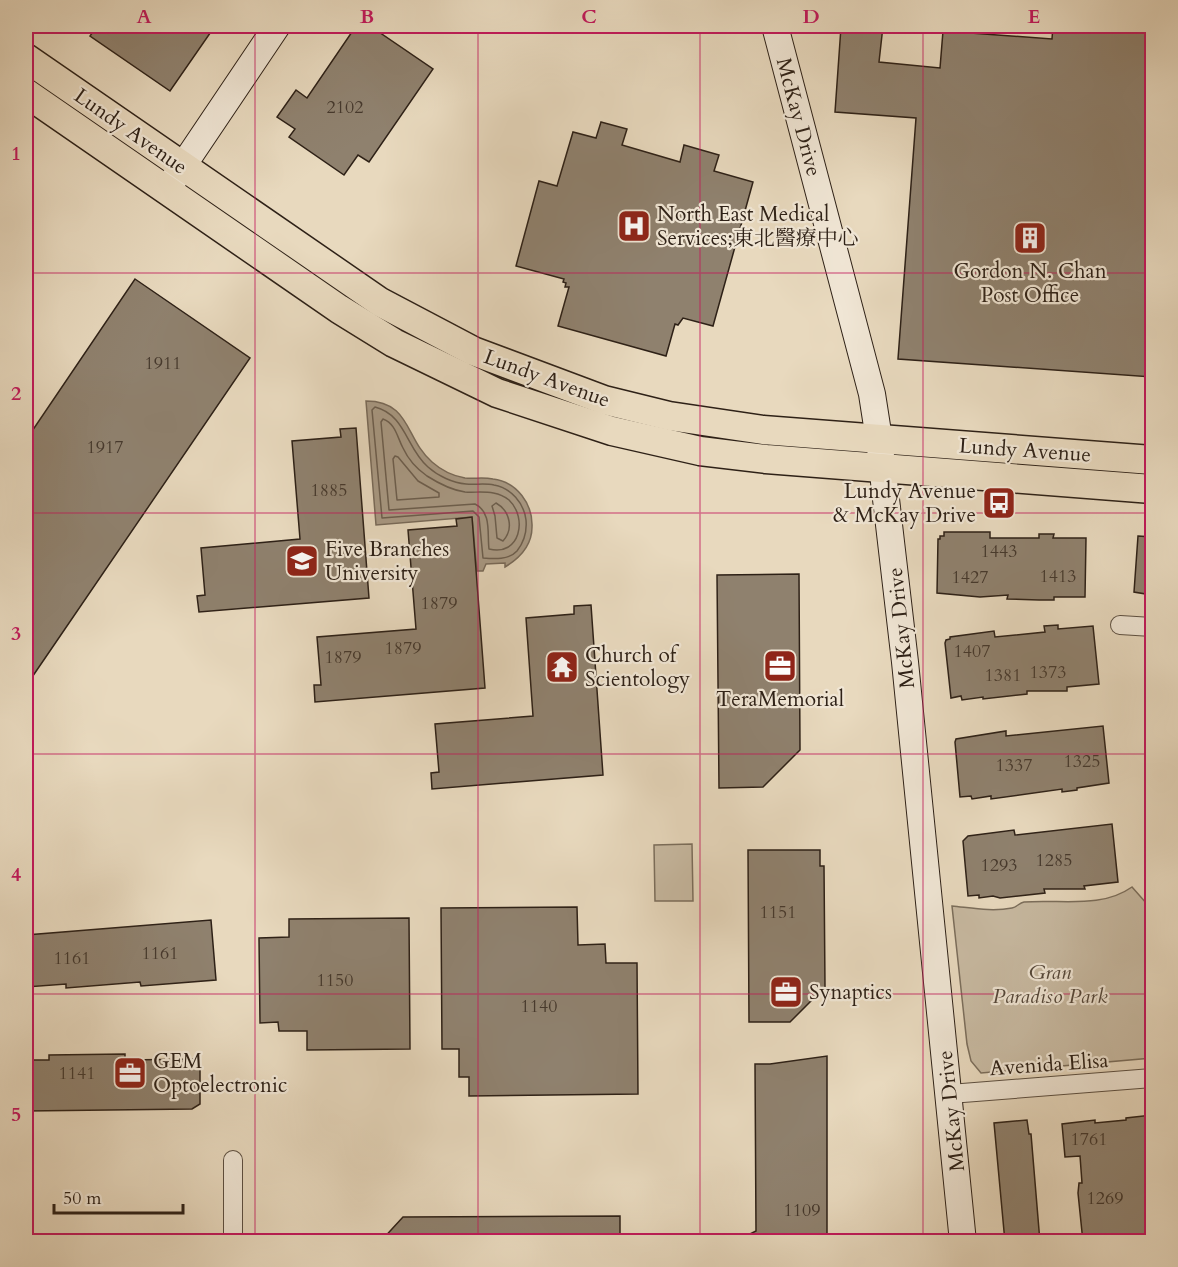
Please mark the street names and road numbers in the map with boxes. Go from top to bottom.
street label: McKay Drive [769,55,828,180]
street label: Lundy Avenue [68,82,193,181]
street label: Lundy Avenue [480,342,614,415]
street label: Lundy Avenue [958,431,1092,470]
street label: McKay Drive [881,566,922,690]
street label: Avenida Elisa [989,1046,1109,1083]
street label: McKay Drive [931,1049,972,1173]

